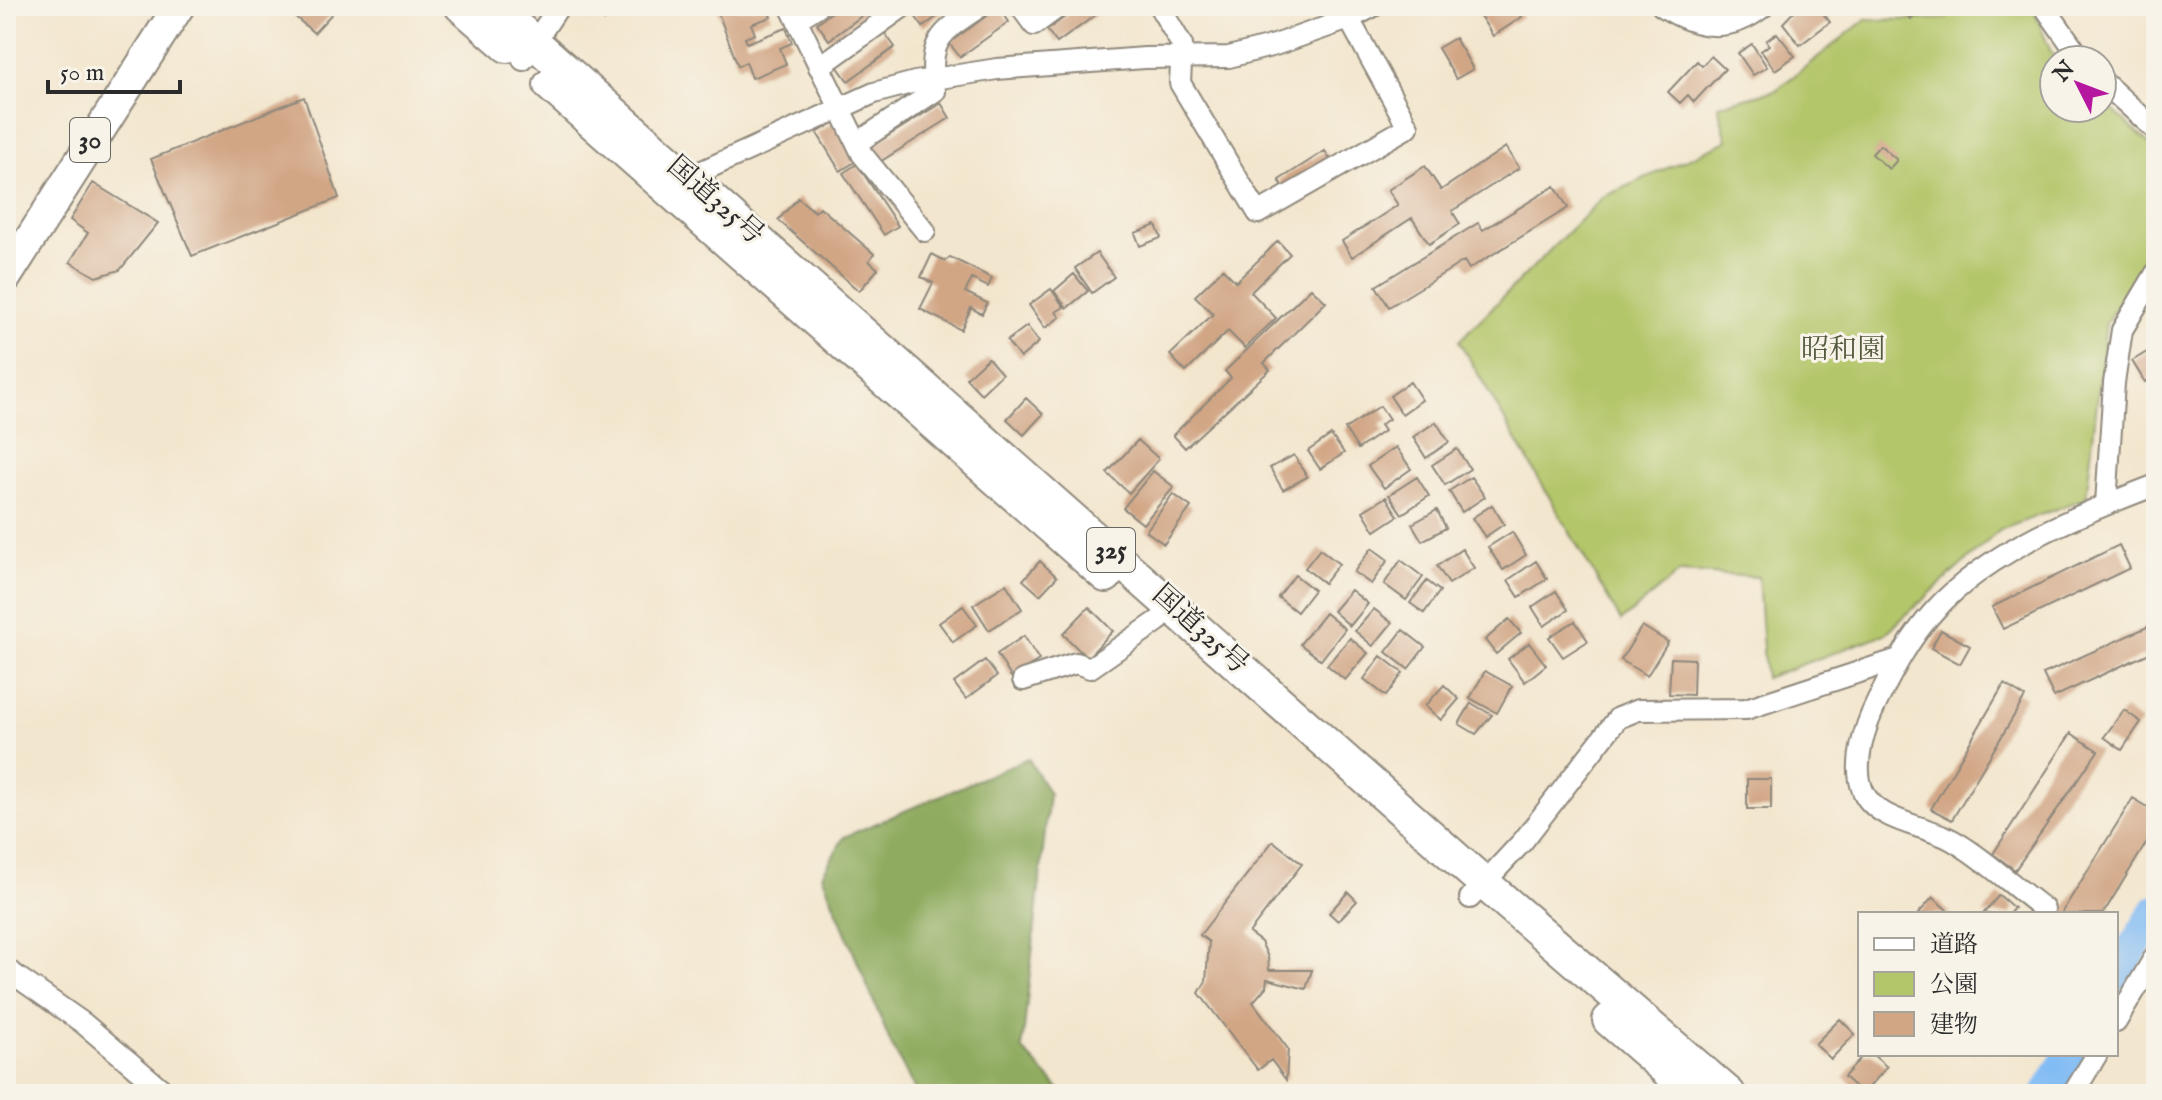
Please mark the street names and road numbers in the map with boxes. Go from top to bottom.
road number: 30 [70,118,110,162]
street label: 国道325号 [659,149,771,253]
road number: 325 [1087,528,1135,572]
street label: 国道325号 [1145,578,1255,682]

